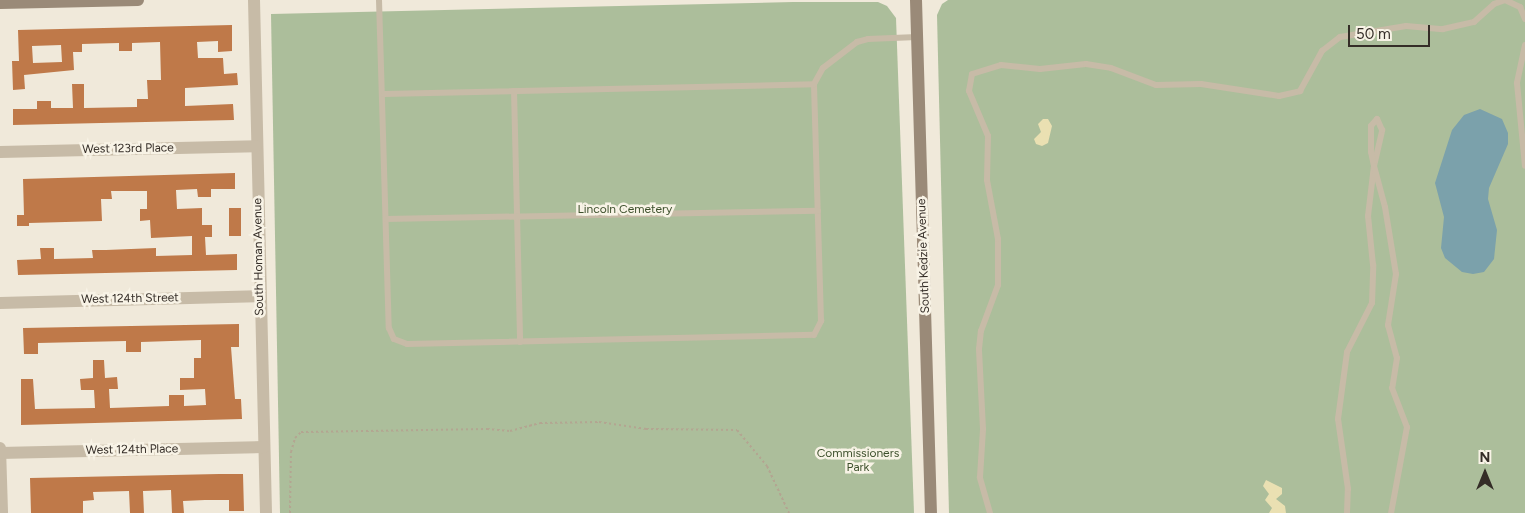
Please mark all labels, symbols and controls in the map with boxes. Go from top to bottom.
scale bar [1350,15,1432,47]
text: 50 m [1356,25,1391,43]
street label: West 123rd Place [82,141,174,157]
street label: South Homan Avenue [251,198,267,316]
street label: South Kedzie Avenue [915,198,933,314]
park label: Lincoln Cemetery [578,203,672,217]
street label: West 124th Street [81,291,179,307]
street label: West 124th Place [86,442,178,458]
park label: Commissioners Park [817,447,899,475]
north arrow [1460,448,1510,498]
text: N [1480,449,1490,466]

